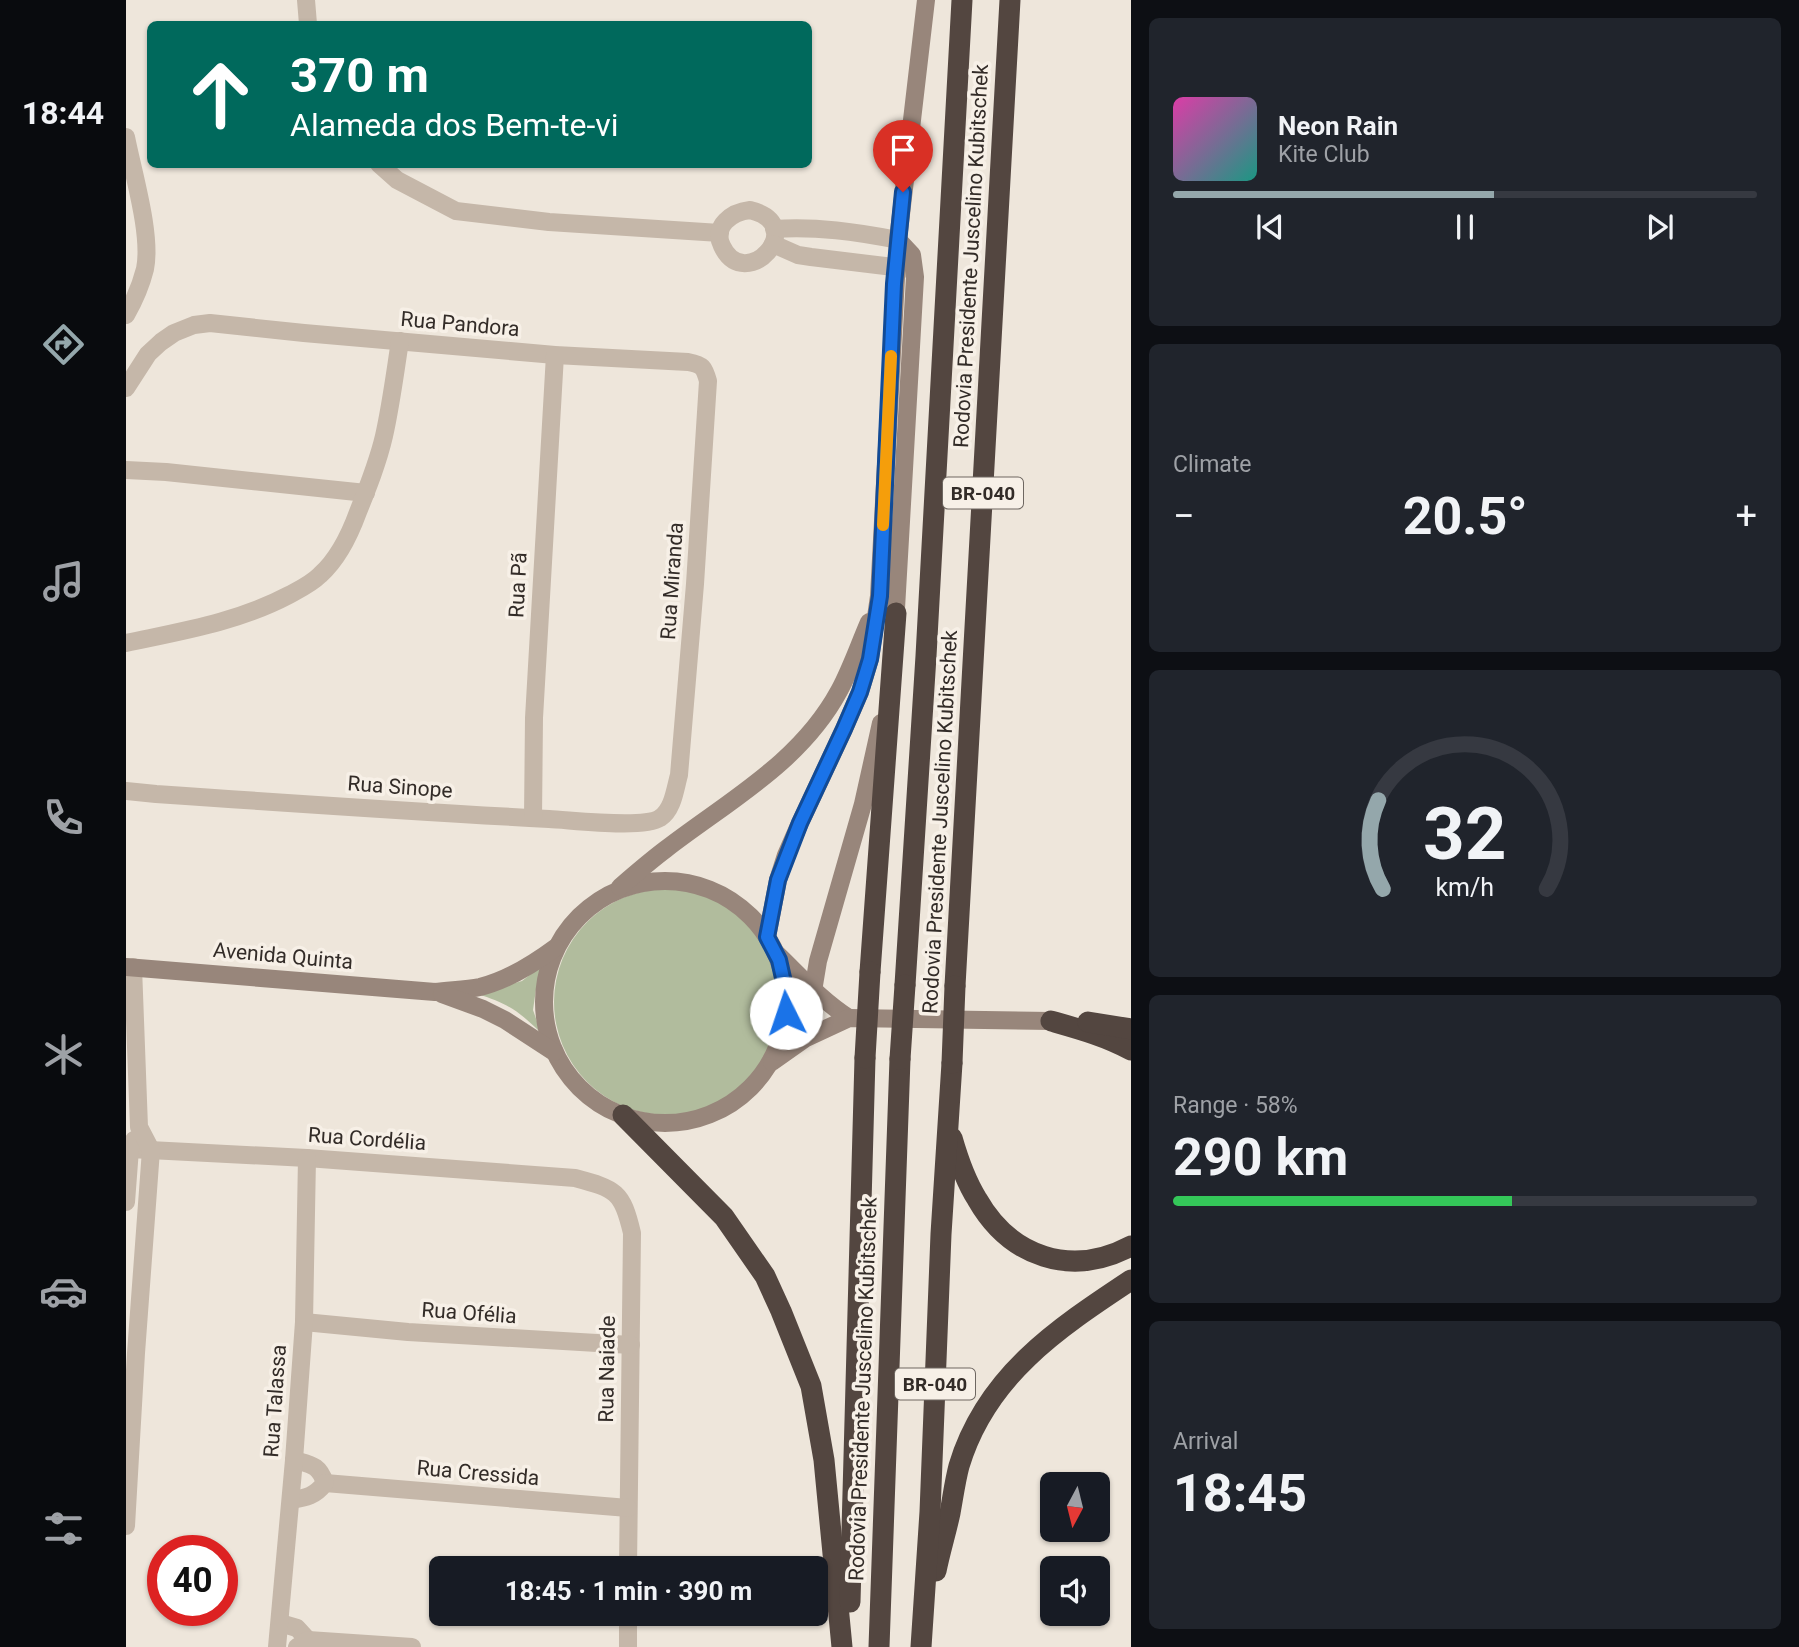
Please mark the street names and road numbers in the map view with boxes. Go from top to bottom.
street label: Rodovia Presidente Juscelino Kubitschek [949,63,993,448]
street label: Rua Pandora [400,307,520,341]
road number: BR-040 [943,478,1023,508]
street label: Rua Miranda [656,522,688,640]
street label: Rua Pã [504,552,532,618]
street label: Rodovia Presidente Juscelino Kubitschek [918,629,962,1014]
street label: Rua Sinope [347,771,453,803]
street label: Avenida Quinta [212,938,354,974]
street label: Rua Cordélia [307,1123,427,1155]
street label: Rodovia Presidente Juscelino Kubitschek [844,1196,882,1581]
street label: Rua Ofélia [421,1298,517,1328]
street label: Rua Naiade [594,1315,620,1423]
street label: Rua Talassa [259,1344,291,1458]
road number: BR-040 [895,1368,975,1400]
street label: Rua Cressida [416,1456,540,1490]

